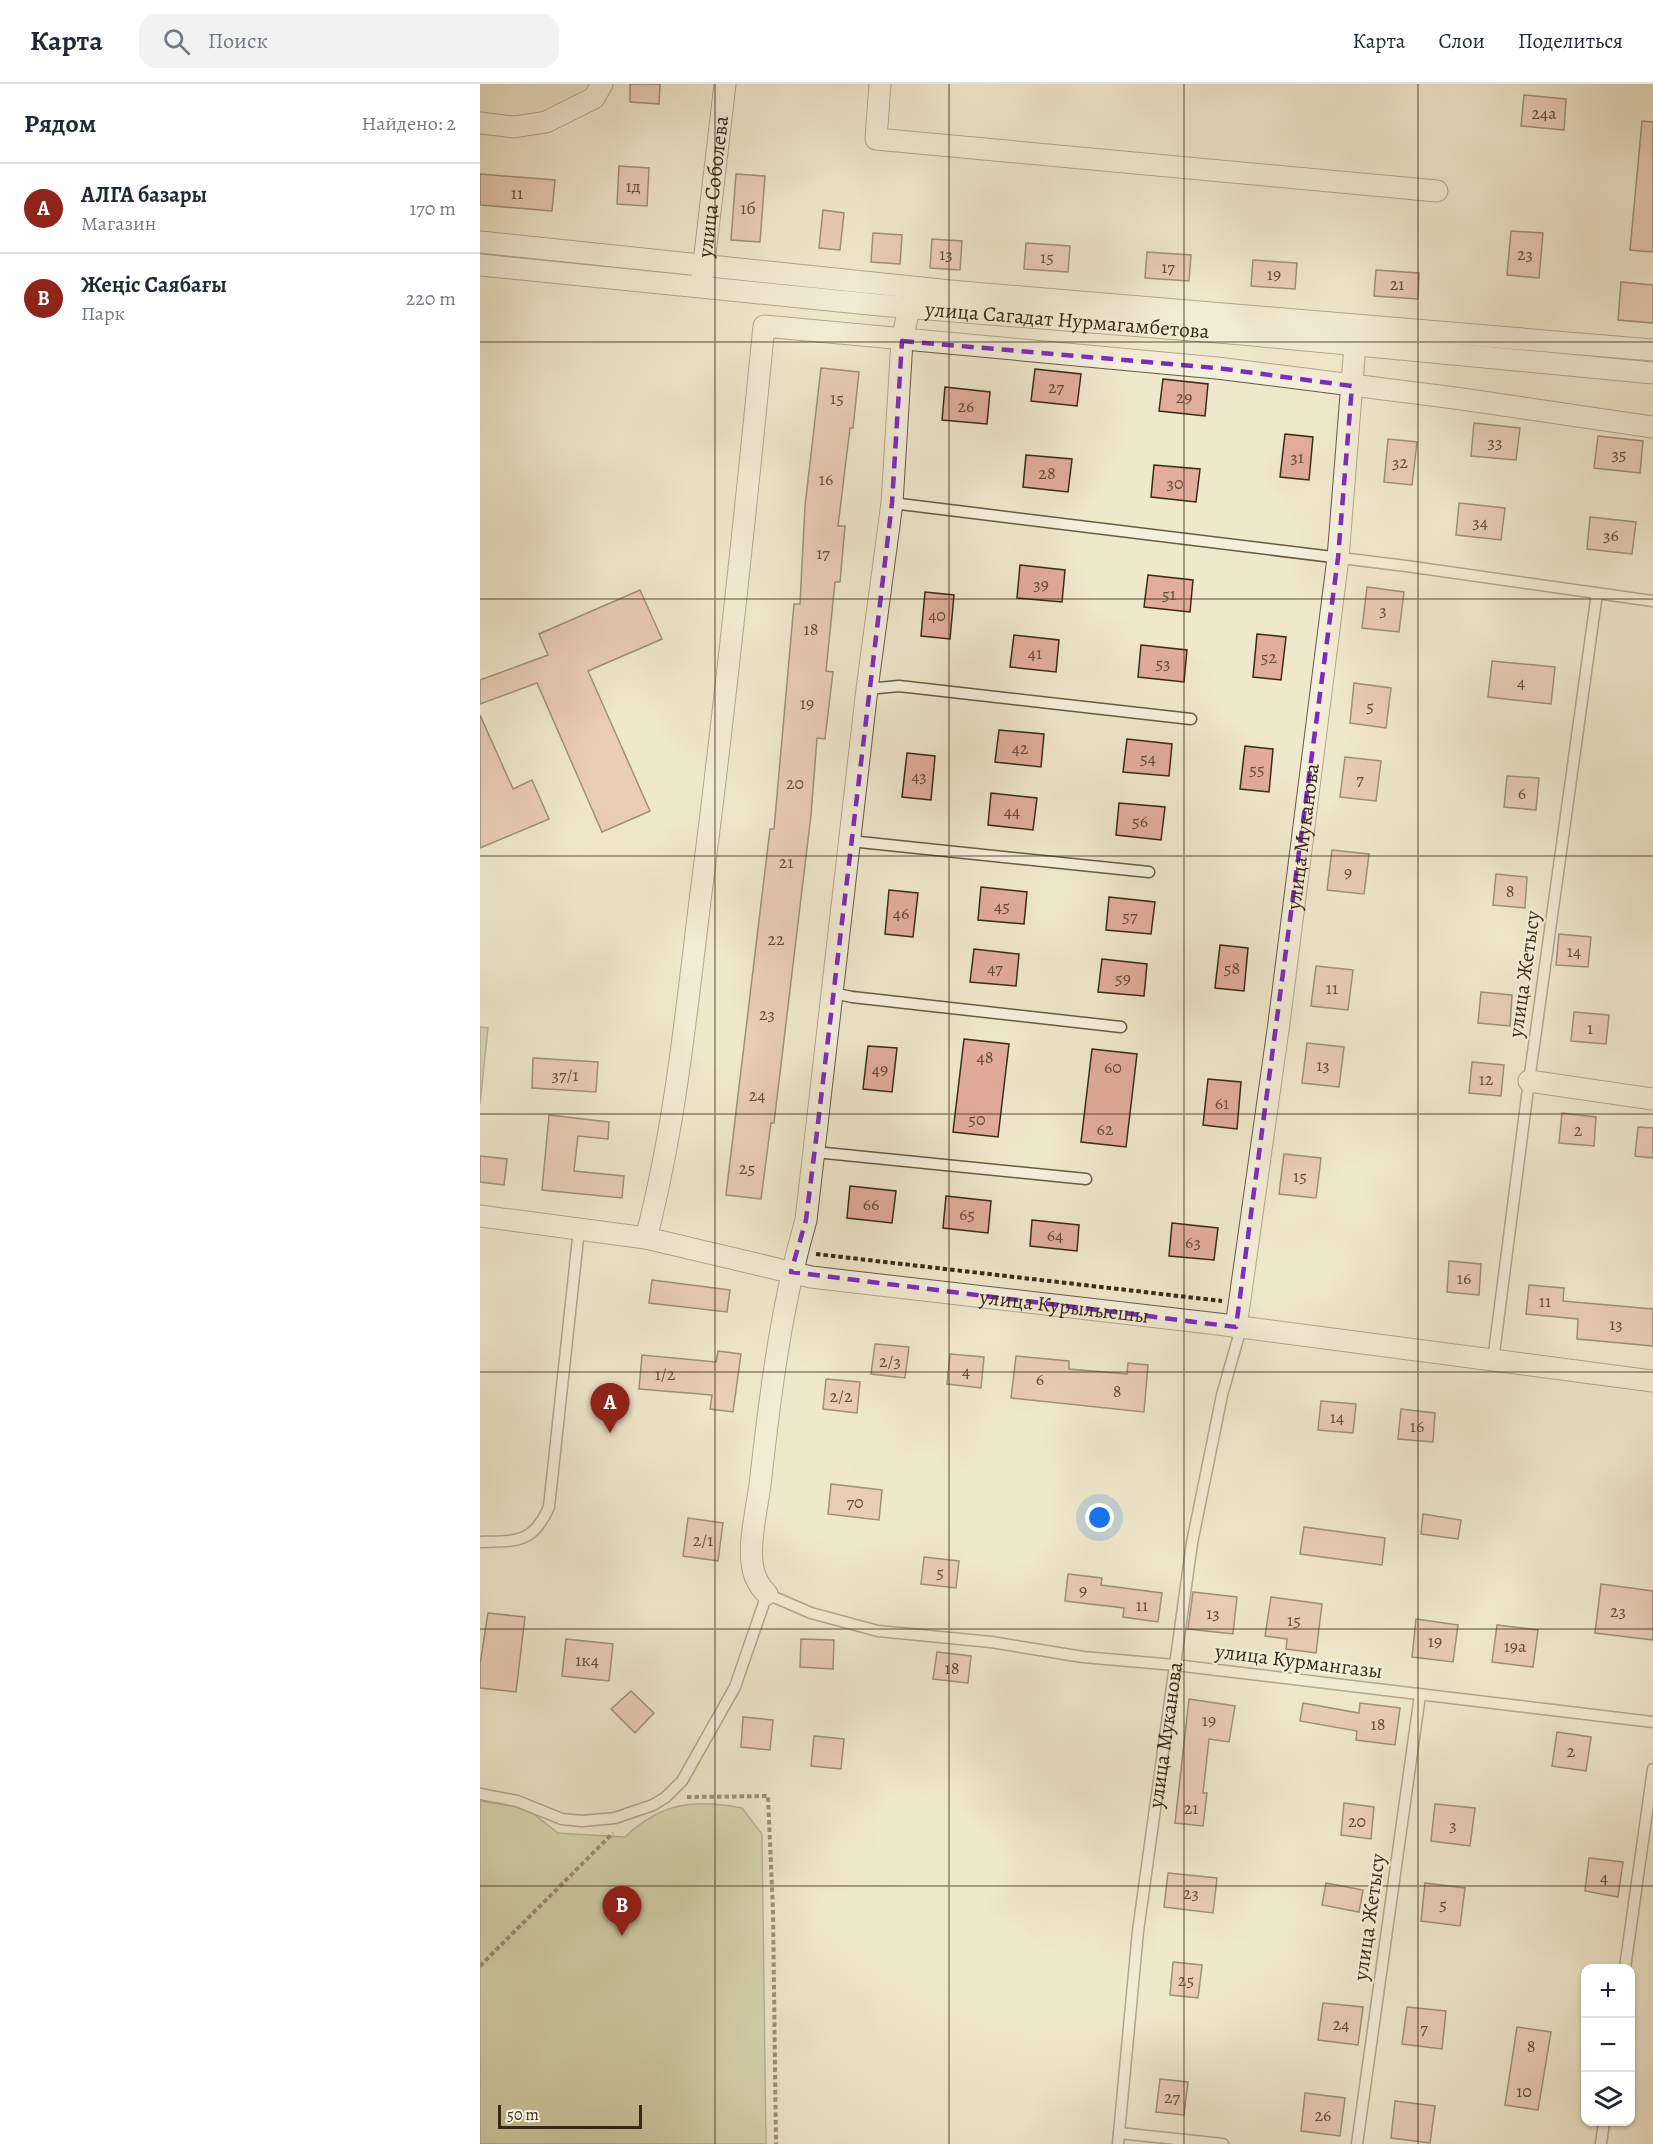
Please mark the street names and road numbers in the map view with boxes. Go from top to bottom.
street label: улица Соболева [691,114,735,260]
street label: улица Сагадат Нурмагамбетова [923,295,1211,345]
street label: улица Муканова [1279,761,1326,912]
street label: улица Жетысу [1501,908,1547,1040]
street label: улица Курылысшы [977,1282,1150,1330]
street label: улица Курмангазы [1213,1637,1384,1685]
street label: улица Муканова [1141,1660,1189,1811]
street label: улица Жетысу [1346,1851,1392,1983]

